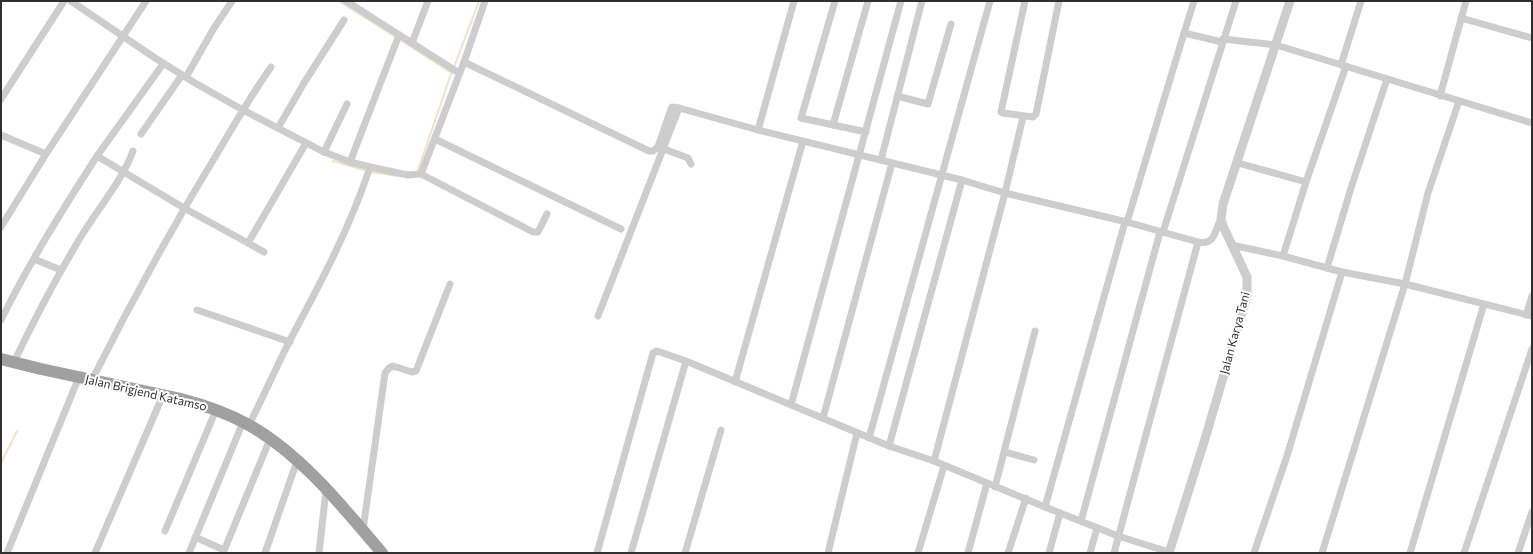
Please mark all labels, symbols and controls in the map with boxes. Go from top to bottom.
street label: Jalan Karya Tani [1216,290,1253,376]
street label: Jalan Brigjend Katamso [84,371,208,414]

